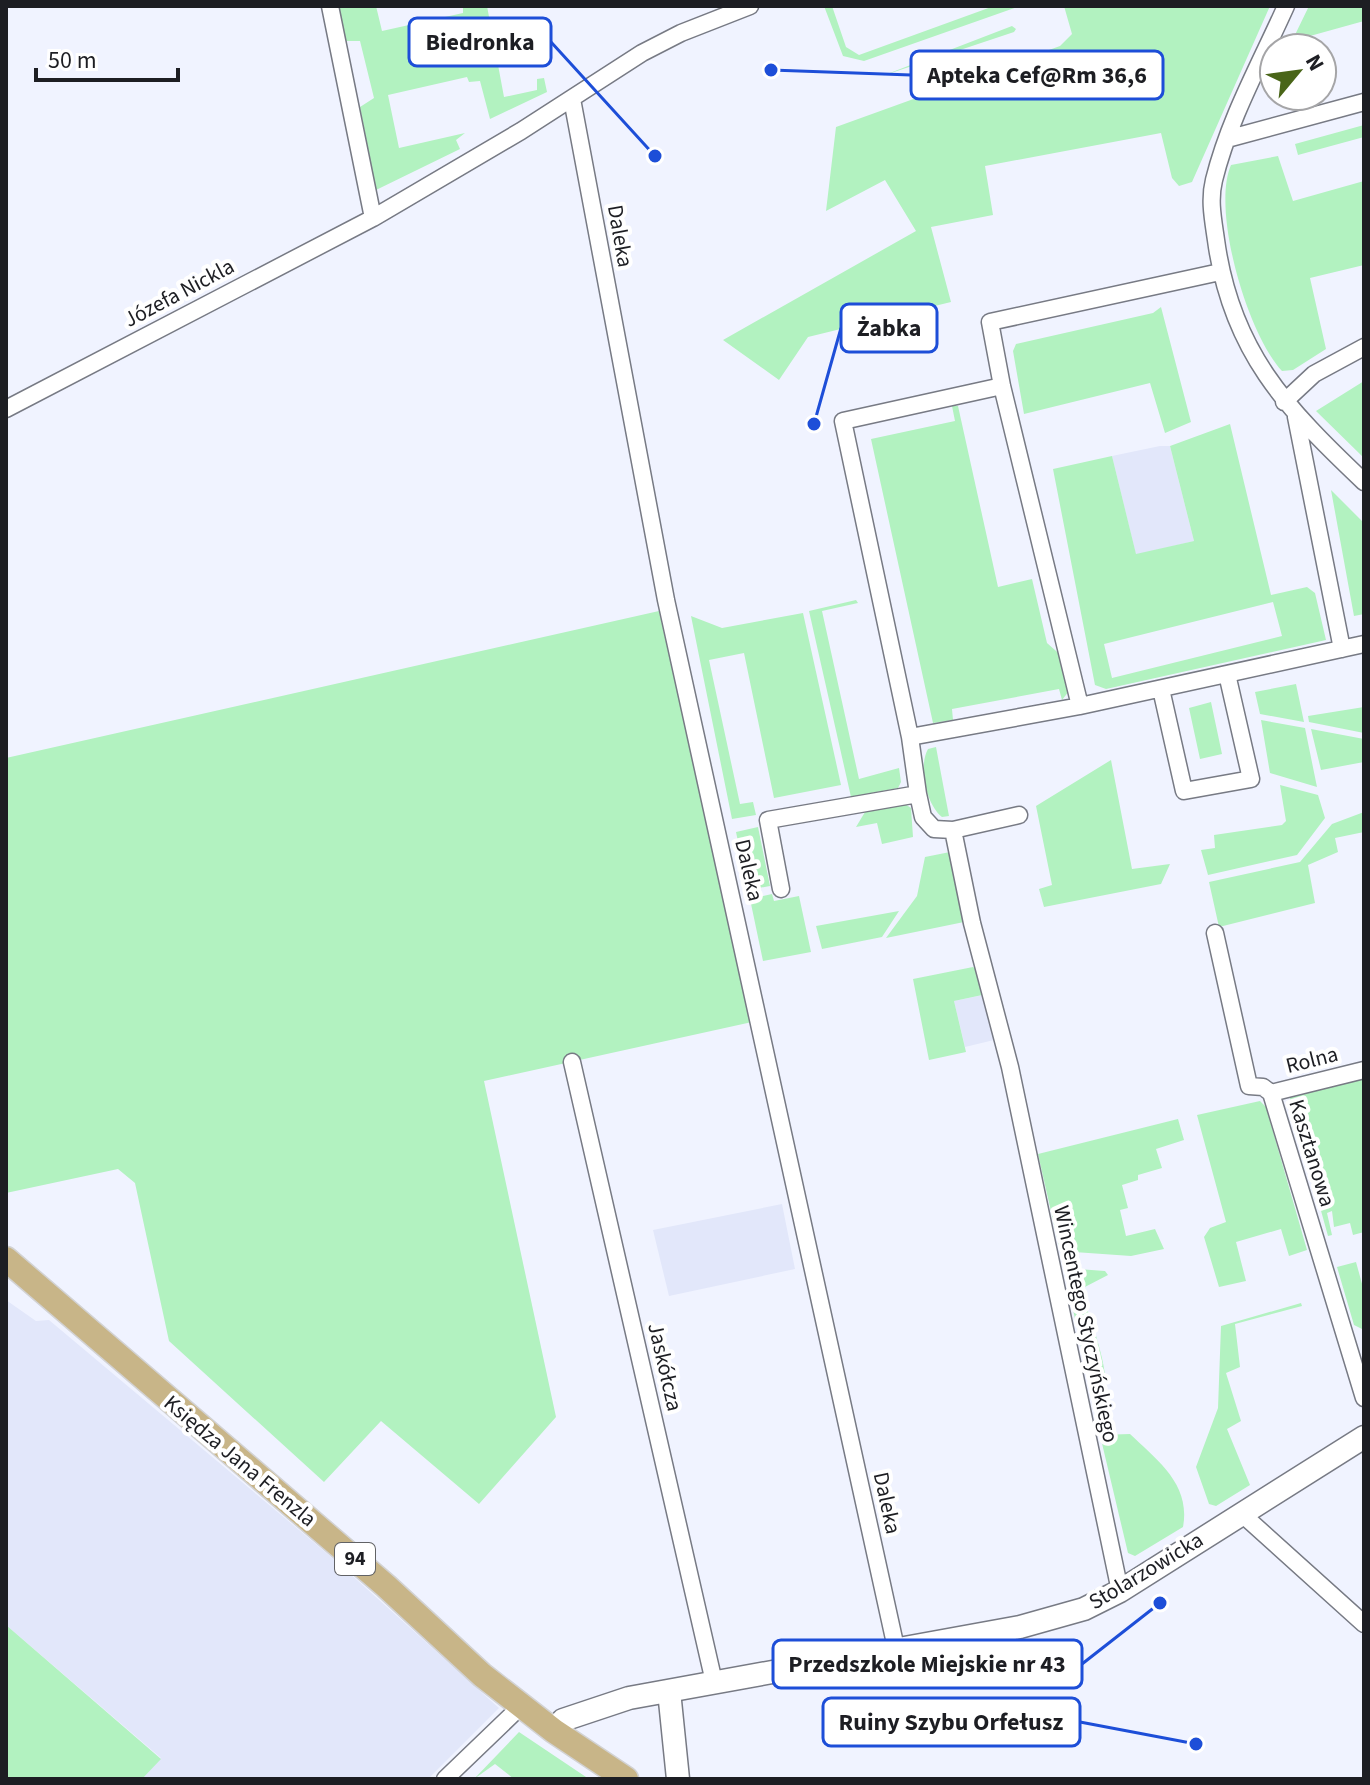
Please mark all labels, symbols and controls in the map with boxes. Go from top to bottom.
callout: Biedronka [409,18,551,66]
text: Biedronka [425,25,535,60]
scale bar [36,32,178,82]
north arrow [1258,32,1338,112]
text: 50 m [48,43,97,78]
text: N [1297,49,1332,77]
callout: Apteka Cef@Rm 36,6 [911,51,1163,99]
text: Apteka Cef@Rm 36,6 [926,58,1147,93]
street label: Daleka [599,202,641,270]
street label: Józefa Nickla [118,250,240,336]
callout: Żabka [841,304,937,352]
text: Żabka [857,311,921,346]
street label: Daleka [726,836,772,904]
street label: Rolna [1282,1038,1342,1082]
street label: Kasztanowa [1280,1095,1344,1211]
street label: Wincentego Styczyńskiego [1045,1203,1127,1445]
street label: Jaskółcza [639,1320,691,1414]
street label: Księdza Jana Frenzla [157,1387,323,1535]
street label: Daleka [865,1469,909,1537]
street label: Stolarzowicka [1083,1524,1209,1618]
road number: 94 [335,1543,375,1575]
callout: Przedszkole Miejskie nr 43 [773,1640,1082,1688]
text: Przedszkole Miejskie nr 43 [788,1647,1066,1682]
callout: Ruiny Szybu Orfełusz [823,1698,1080,1746]
text: Ruiny Szybu Orfełusz [839,1705,1063,1740]

